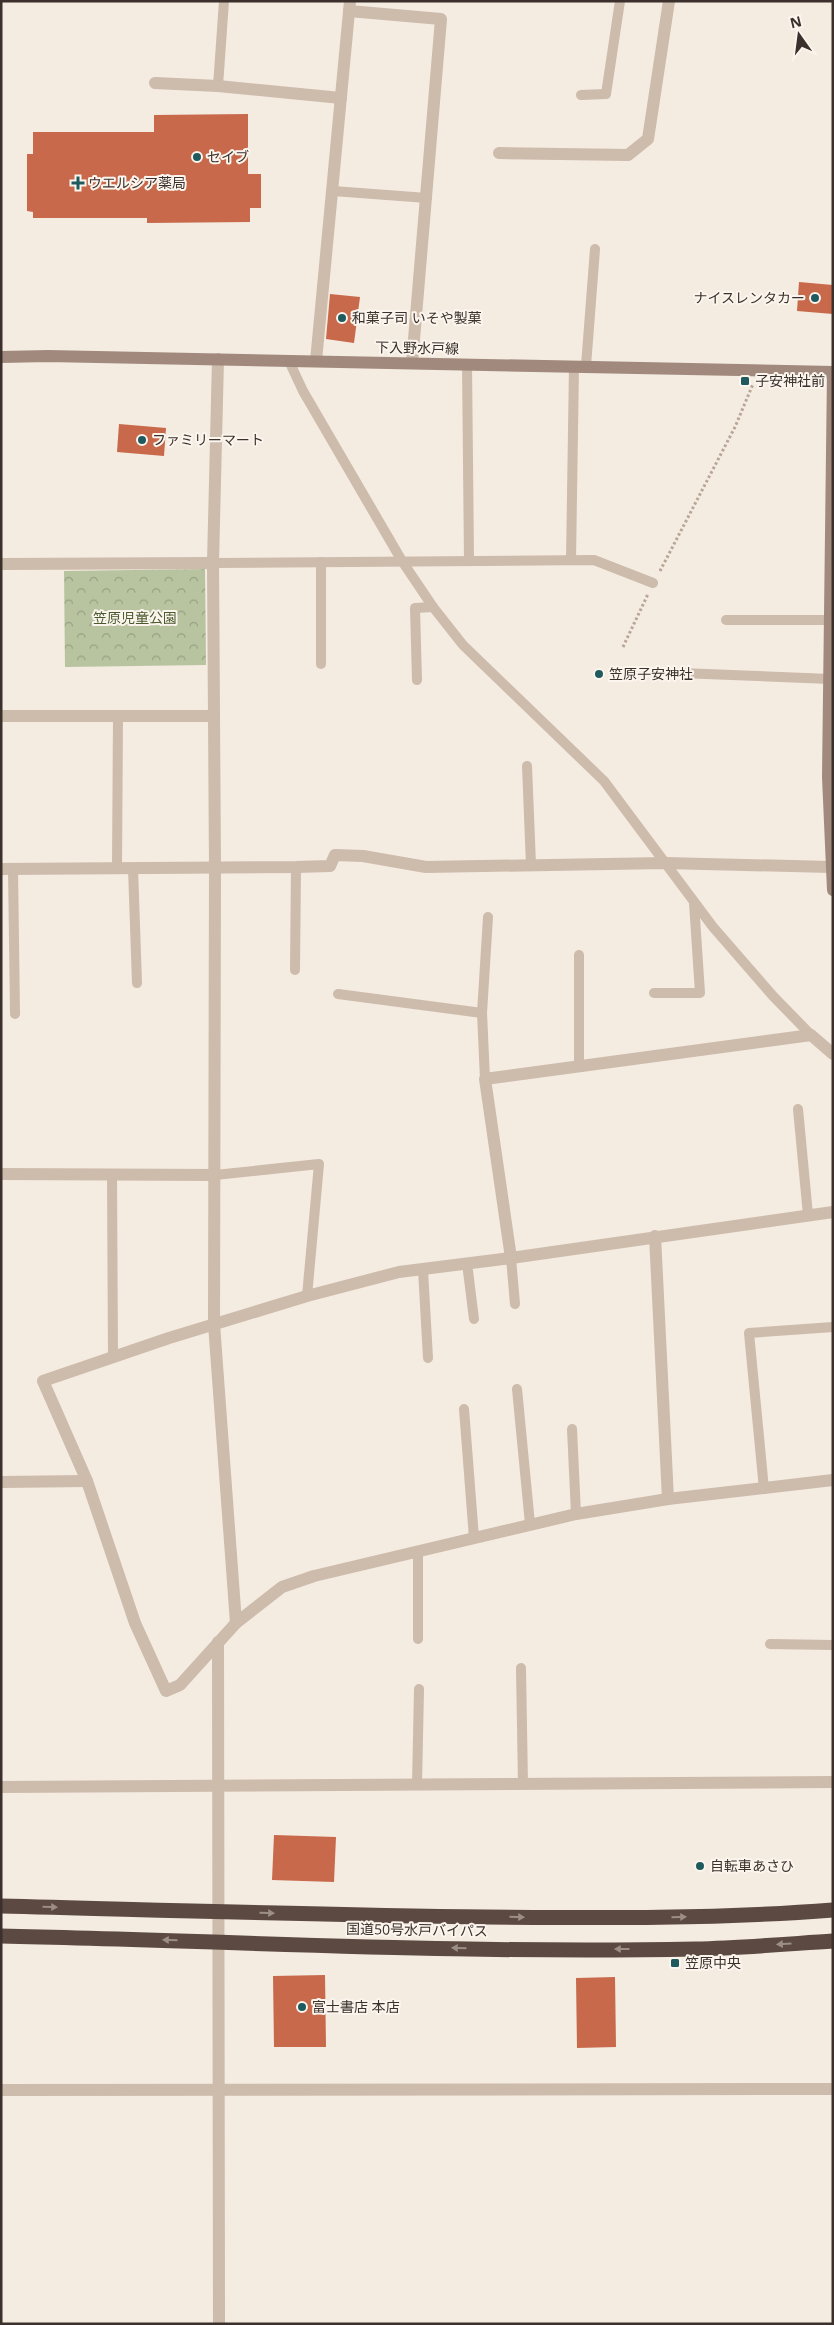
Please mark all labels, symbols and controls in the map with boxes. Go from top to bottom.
north arrow [774,10,824,60]
text: N [788,11,804,32]
place label: セイブ [207,147,249,166]
marker: セイブ [191,151,203,163]
place label: ウエルシア薬局 [88,173,186,192]
marker: ウエルシア薬局 [72,177,84,189]
place label: ナイスレンタカー [693,288,805,307]
marker: ナイスレンタカー [809,292,821,304]
place label: 和菓子司 いそや製菓 [352,308,482,327]
marker: 和菓子司 いそや製菓 [336,312,348,324]
street label: 下入野水戸線 [375,337,459,358]
place label: 子安神社前 [755,371,825,390]
marker: 子安神社前 [739,375,751,387]
place label: ファミリーマート [152,430,264,449]
marker: ファミリーマート [136,434,148,446]
park label: 笠原児童公園 [93,608,177,627]
place label: 笠原子安神社 [609,664,693,683]
marker: 笠原子安神社 [593,668,605,680]
place label: 自転車あさひ [710,1856,794,1875]
marker: 自転車あさひ [694,1860,706,1872]
one-way arrow [42,1903,58,1911]
one-way arrow [259,1909,275,1917]
one-way arrow [509,1913,525,1921]
one-way arrow [672,1913,688,1921]
street label: 国道50号水戸バイパス [346,1919,488,1940]
one-way arrow [162,1936,178,1944]
one-way arrow [776,1940,792,1948]
one-way arrow [451,1944,467,1952]
one-way arrow [613,1945,629,1953]
place label: 笠原中央 [685,1953,741,1972]
marker: 笠原中央 [669,1957,681,1969]
place label: 富士書店 本店 [312,1997,400,2016]
marker: 富士書店 本店 [296,2001,308,2013]

